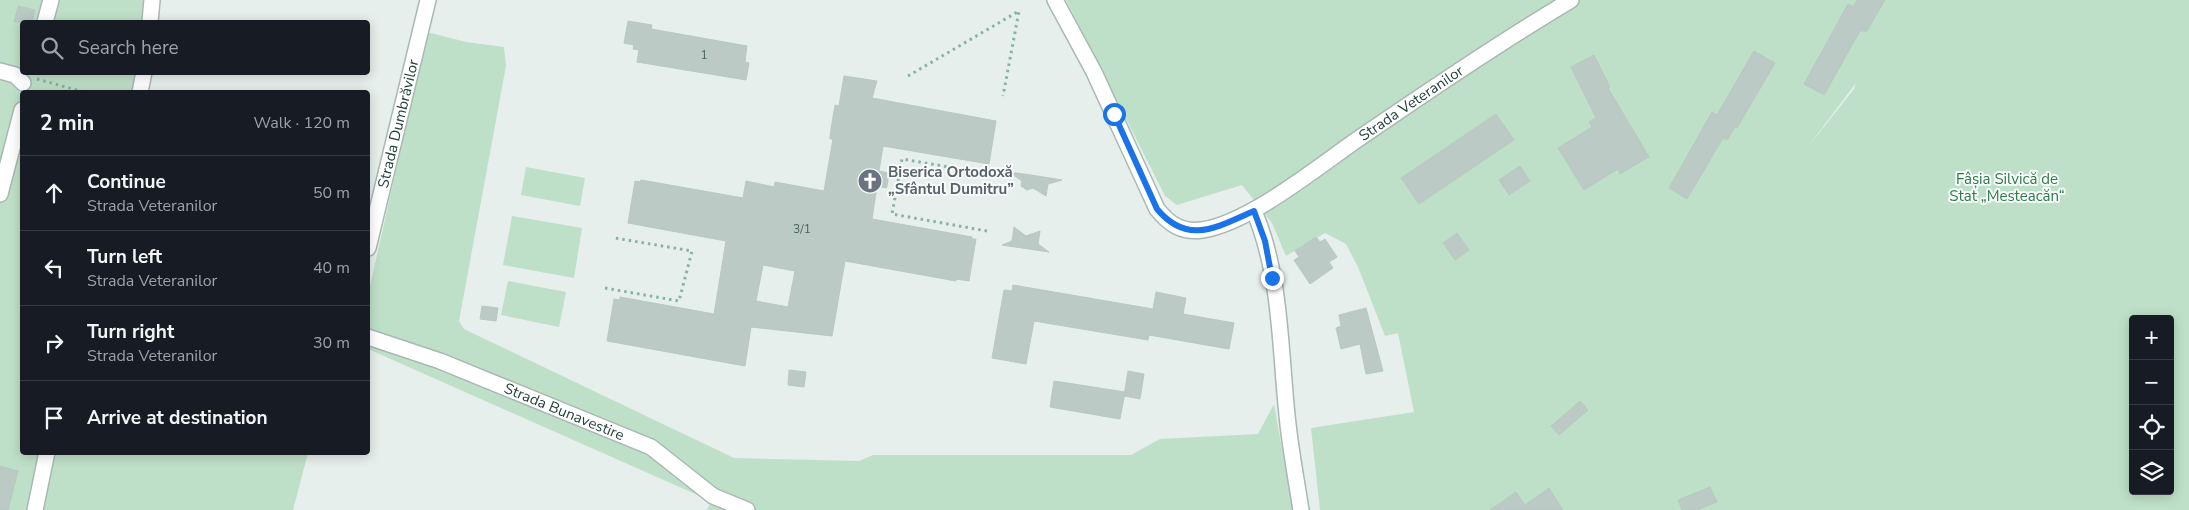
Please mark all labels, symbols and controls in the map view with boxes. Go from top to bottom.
search box [20,20,370,75]
icon: search [38,34,66,62]
text: Search here [78,35,179,61]
house number: 1 [700,47,708,63]
street label: Strada Dumbrăvilor [373,57,423,190]
street label: Strada Veteranilor [1355,60,1468,146]
route start [1103,103,1126,126]
text: 2 min [40,109,94,137]
text: Walk · 120 m [254,112,350,134]
place label: Biserica Ortodoxă „Sfântul Dumitru” [888,162,1014,199]
church icon: Biserica Ortodoxă „Sfântul Dumitru” [857,168,883,194]
text: Continue [87,169,166,195]
park label: Fâșia Silvică de Stat „Mesteacăn“ [1949,169,2065,206]
icon: ahead [40,179,68,207]
text: 50 m [313,182,350,204]
text: Strada Veteranilor [87,195,217,217]
house number: 3/1 [793,221,811,237]
text: Turn left [87,244,162,270]
icon: left [40,254,68,282]
text: 40 m [313,257,350,279]
route end [1261,267,1284,290]
text: Strada Veteranilor [87,270,217,292]
map controls [2129,315,2174,495]
button: + [2129,315,2174,360]
text: Turn right [87,319,174,345]
icon: right [40,329,68,357]
text: 30 m [313,332,350,354]
text: Strada Veteranilor [87,345,217,367]
button: − [2129,360,2174,405]
street label: Strada Bunavestire [501,378,627,445]
icon: arrive [40,404,68,432]
text: Arrive at destination [87,405,268,431]
button: locate [2129,405,2174,450]
button: layers [2129,450,2174,495]

